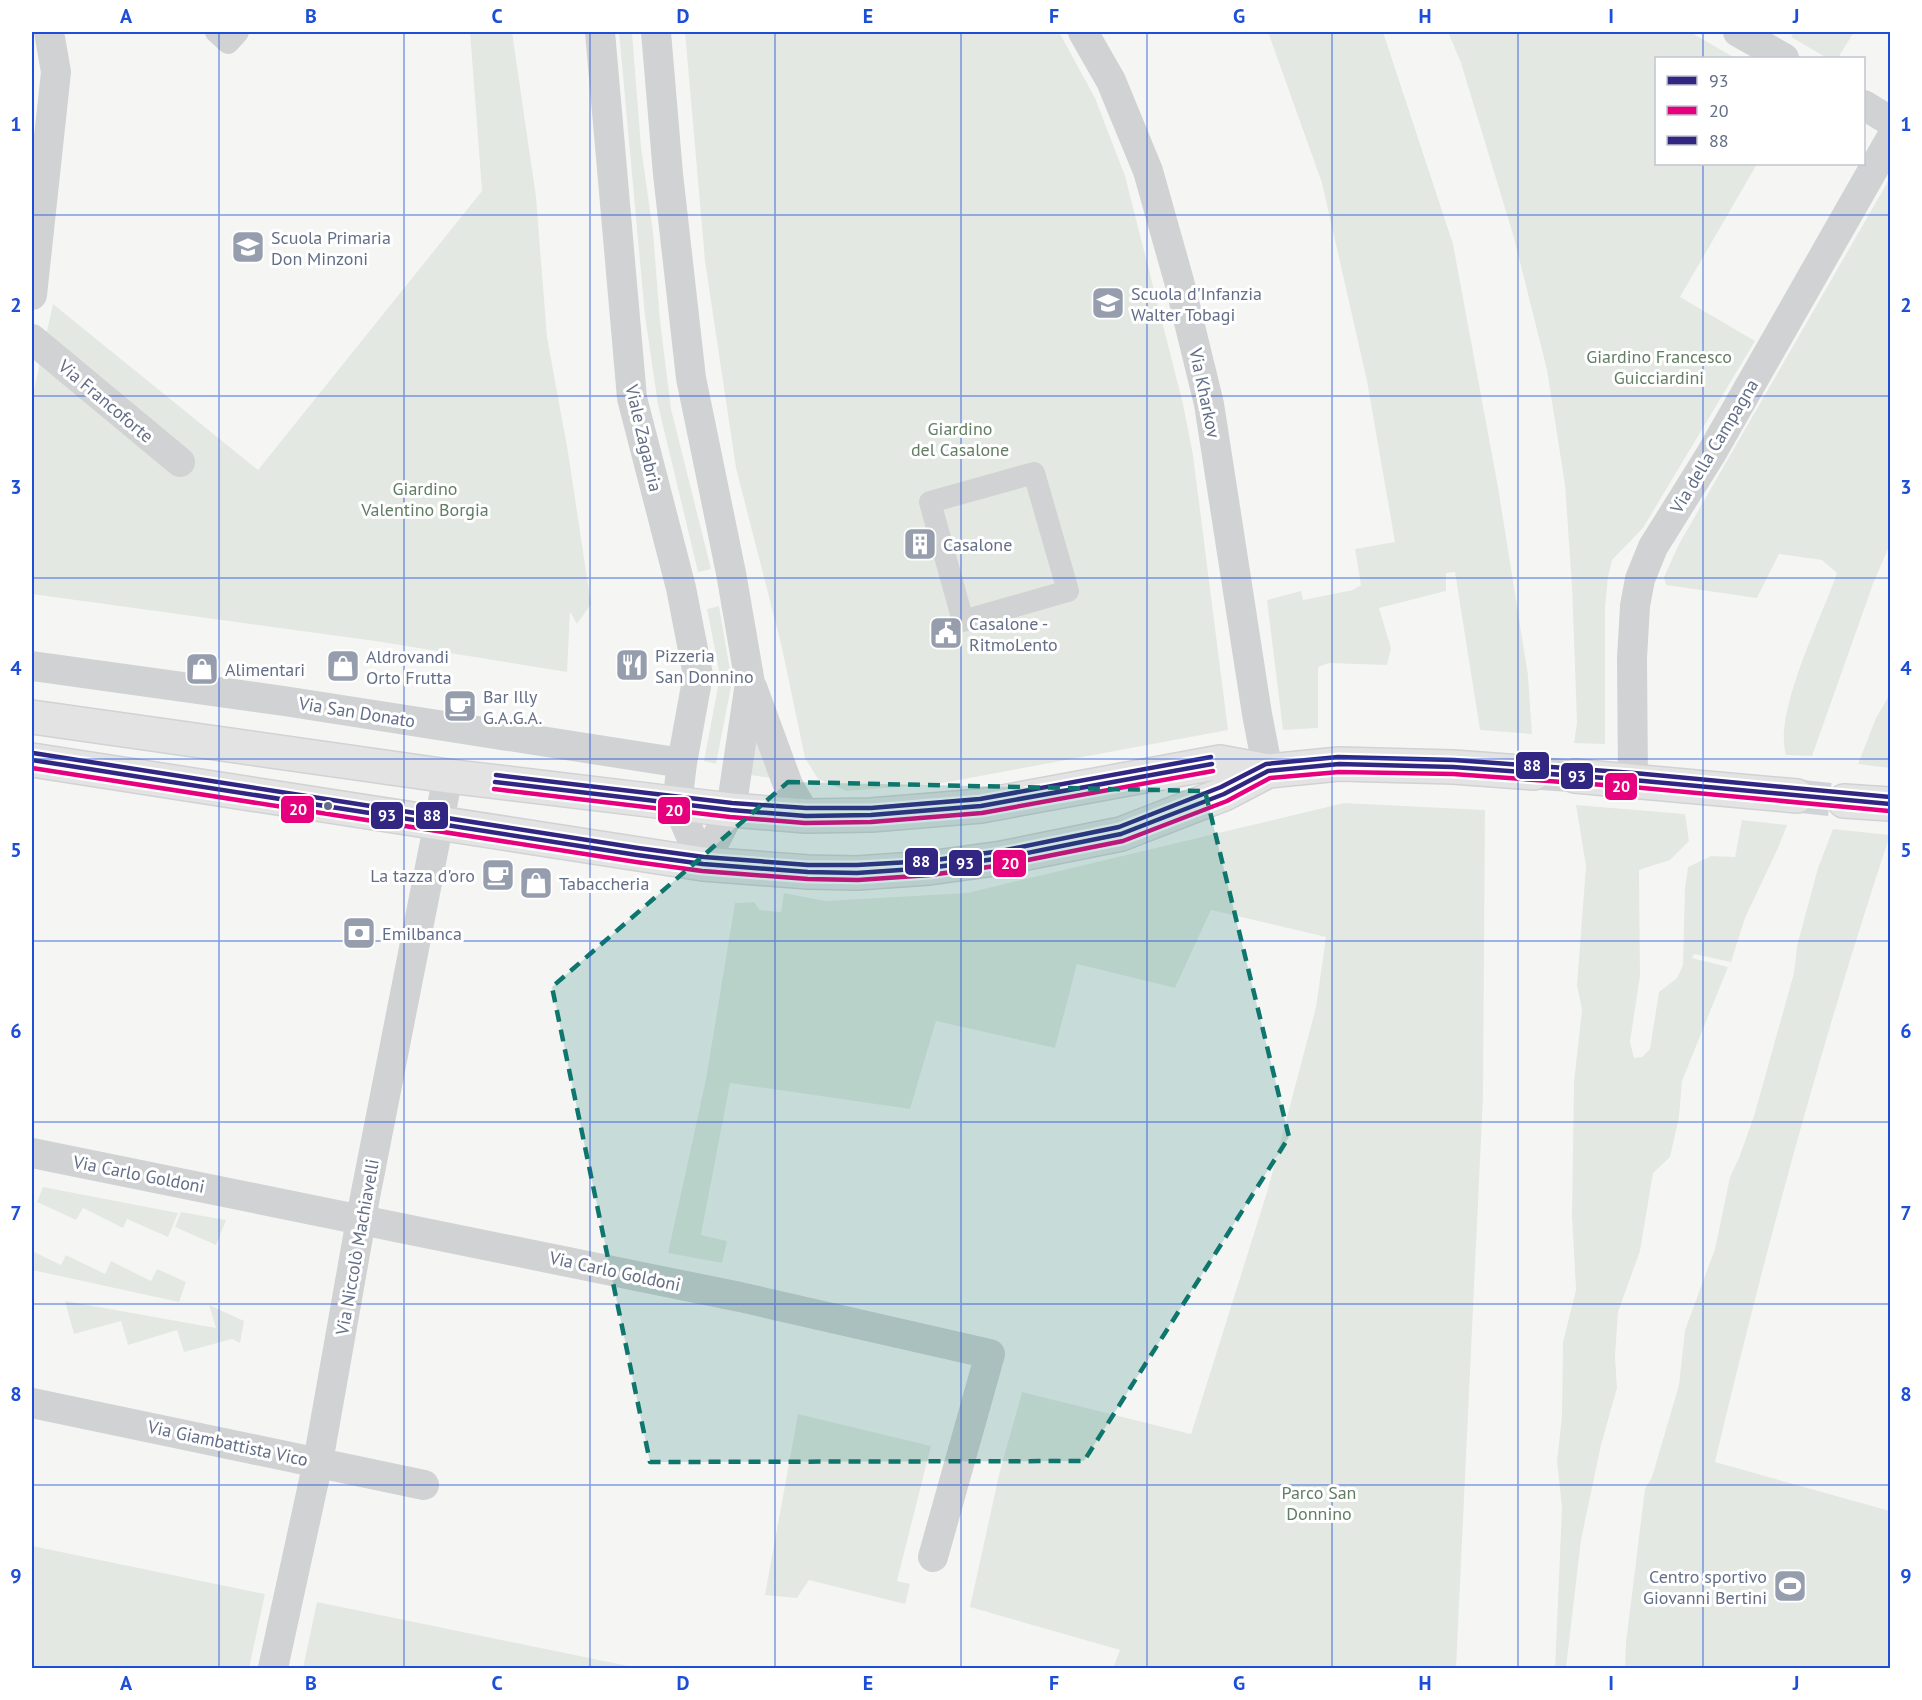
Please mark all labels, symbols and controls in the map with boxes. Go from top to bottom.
text: A [120,3,133,29]
text: B [305,3,317,29]
text: C [491,3,503,29]
text: D [677,3,690,29]
text: E [863,3,873,29]
text: F [1049,3,1059,29]
text: G [1233,3,1245,29]
text: H [1418,3,1432,29]
text: I [1608,3,1614,29]
text: J [1792,3,1799,29]
legend [1655,57,1865,165]
text: 93 [1709,69,1729,92]
text: 20 [1709,99,1729,122]
text: 1 [10,111,22,137]
text: 1 [1900,111,1912,137]
text: 88 [1709,129,1729,152]
place label: Scuola Primaria Don Minzoni [271,226,391,270]
school or university icon: Scuola Primaria Don Minzoni [230,229,266,265]
place label: Scuola d'Infanzia Walter Tobagi [1131,282,1262,326]
school or university icon: Scuola d'Infanzia Walter Tobagi [1090,285,1126,321]
text: 2 [10,292,22,318]
text: 2 [1900,292,1912,318]
street label: Via Kharkov [1184,345,1226,440]
park label: Giardino Francesco Guicciardini [1586,345,1732,389]
street label: Via Francoforte [53,354,158,447]
street label: Via della Campagna [1664,375,1763,518]
street label: Viale Zagabria [620,381,668,494]
park label: Giardino del Casalone [911,417,1009,461]
text: 3 [10,474,22,500]
text: 3 [1900,474,1912,500]
park label: Giardino Valentino Borgia [360,477,489,521]
building icon: Casalone [902,526,938,562]
place label: Casalone [943,533,1012,556]
place label: Casalone - RitmoLento [969,612,1058,656]
public building icon: Casalone - RitmoLento [928,615,964,651]
place label: Pizzeria San Donnino [655,644,754,688]
place label: Aldrovandi Orto Frutta [366,645,452,689]
restaurant icon: Pizzeria San Donnino [614,647,650,683]
shop icon: Aldrovandi Orto Frutta [325,648,361,684]
shop icon: Alimentari [184,651,220,687]
text: 4 [10,655,22,681]
text: 4 [1900,655,1912,681]
place label: Alimentari [225,658,305,681]
place label: Bar Illy G.A.G.A. [483,685,542,729]
cafe icon: Bar Illy G.A.G.A. [442,688,478,724]
street label: Via San Donato [296,691,417,733]
line badge: 88 [1515,751,1550,780]
text: 88 [1523,755,1541,775]
line badge: 93 [1560,762,1594,790]
text: 93 [1568,766,1586,786]
line badge: 20 [1604,772,1638,801]
text: 20 [1612,776,1630,796]
line badge: 20 [280,795,315,824]
line badge: 20 [657,796,691,825]
text: 20 [289,799,307,819]
unlabelled marker [322,800,334,812]
text: 20 [665,800,683,820]
line badge: 93 [370,801,404,830]
line badge: 88 [415,801,449,830]
text: 93 [378,805,396,825]
text: 88 [423,805,441,825]
text: 5 [10,837,22,863]
text: 5 [1900,837,1912,863]
line badge: 88 [904,847,939,876]
line badge: 93 [948,849,983,877]
line badge: 20 [992,849,1027,878]
text: 88 [912,851,930,871]
text: 93 [956,853,974,873]
text: 20 [1001,853,1019,873]
cafe icon: La tazza d'oro [480,857,516,893]
place label: La tazza d'oro [370,864,475,887]
shop icon: Tabaccheria [518,865,554,901]
place label: Tabaccheria [559,872,649,895]
bank icon: Emilbanca [341,915,377,951]
place label: Emilbanca [382,922,462,945]
text: 6 [10,1018,22,1044]
text: 6 [1900,1018,1912,1044]
street label: Via Carlo Goldoni [70,1150,207,1198]
street label: Via Niccolò Machiavelli [330,1157,384,1338]
text: 7 [10,1200,22,1226]
text: 7 [1900,1200,1912,1226]
street label: Via Carlo Goldoni [546,1246,683,1296]
text: 8 [10,1381,22,1407]
text: 8 [1900,1381,1912,1407]
street label: Via Giambattista Vico [145,1415,310,1471]
park label: Parco San Donnino [1282,1481,1356,1525]
text: 9 [10,1563,22,1589]
text: 9 [1900,1563,1912,1589]
place label: Centro sportivo Giovanni Bertini [1643,1565,1767,1609]
sports icon: Centro sportivo Giovanni Bertini [1772,1568,1808,1604]
text: A [120,1670,133,1696]
text: B [305,1670,317,1696]
text: C [491,1670,503,1696]
text: D [677,1670,690,1696]
text: E [863,1670,873,1696]
text: F [1049,1670,1059,1696]
text: G [1233,1670,1245,1696]
text: H [1418,1670,1432,1696]
text: I [1608,1670,1614,1696]
text: J [1792,1670,1799,1696]

